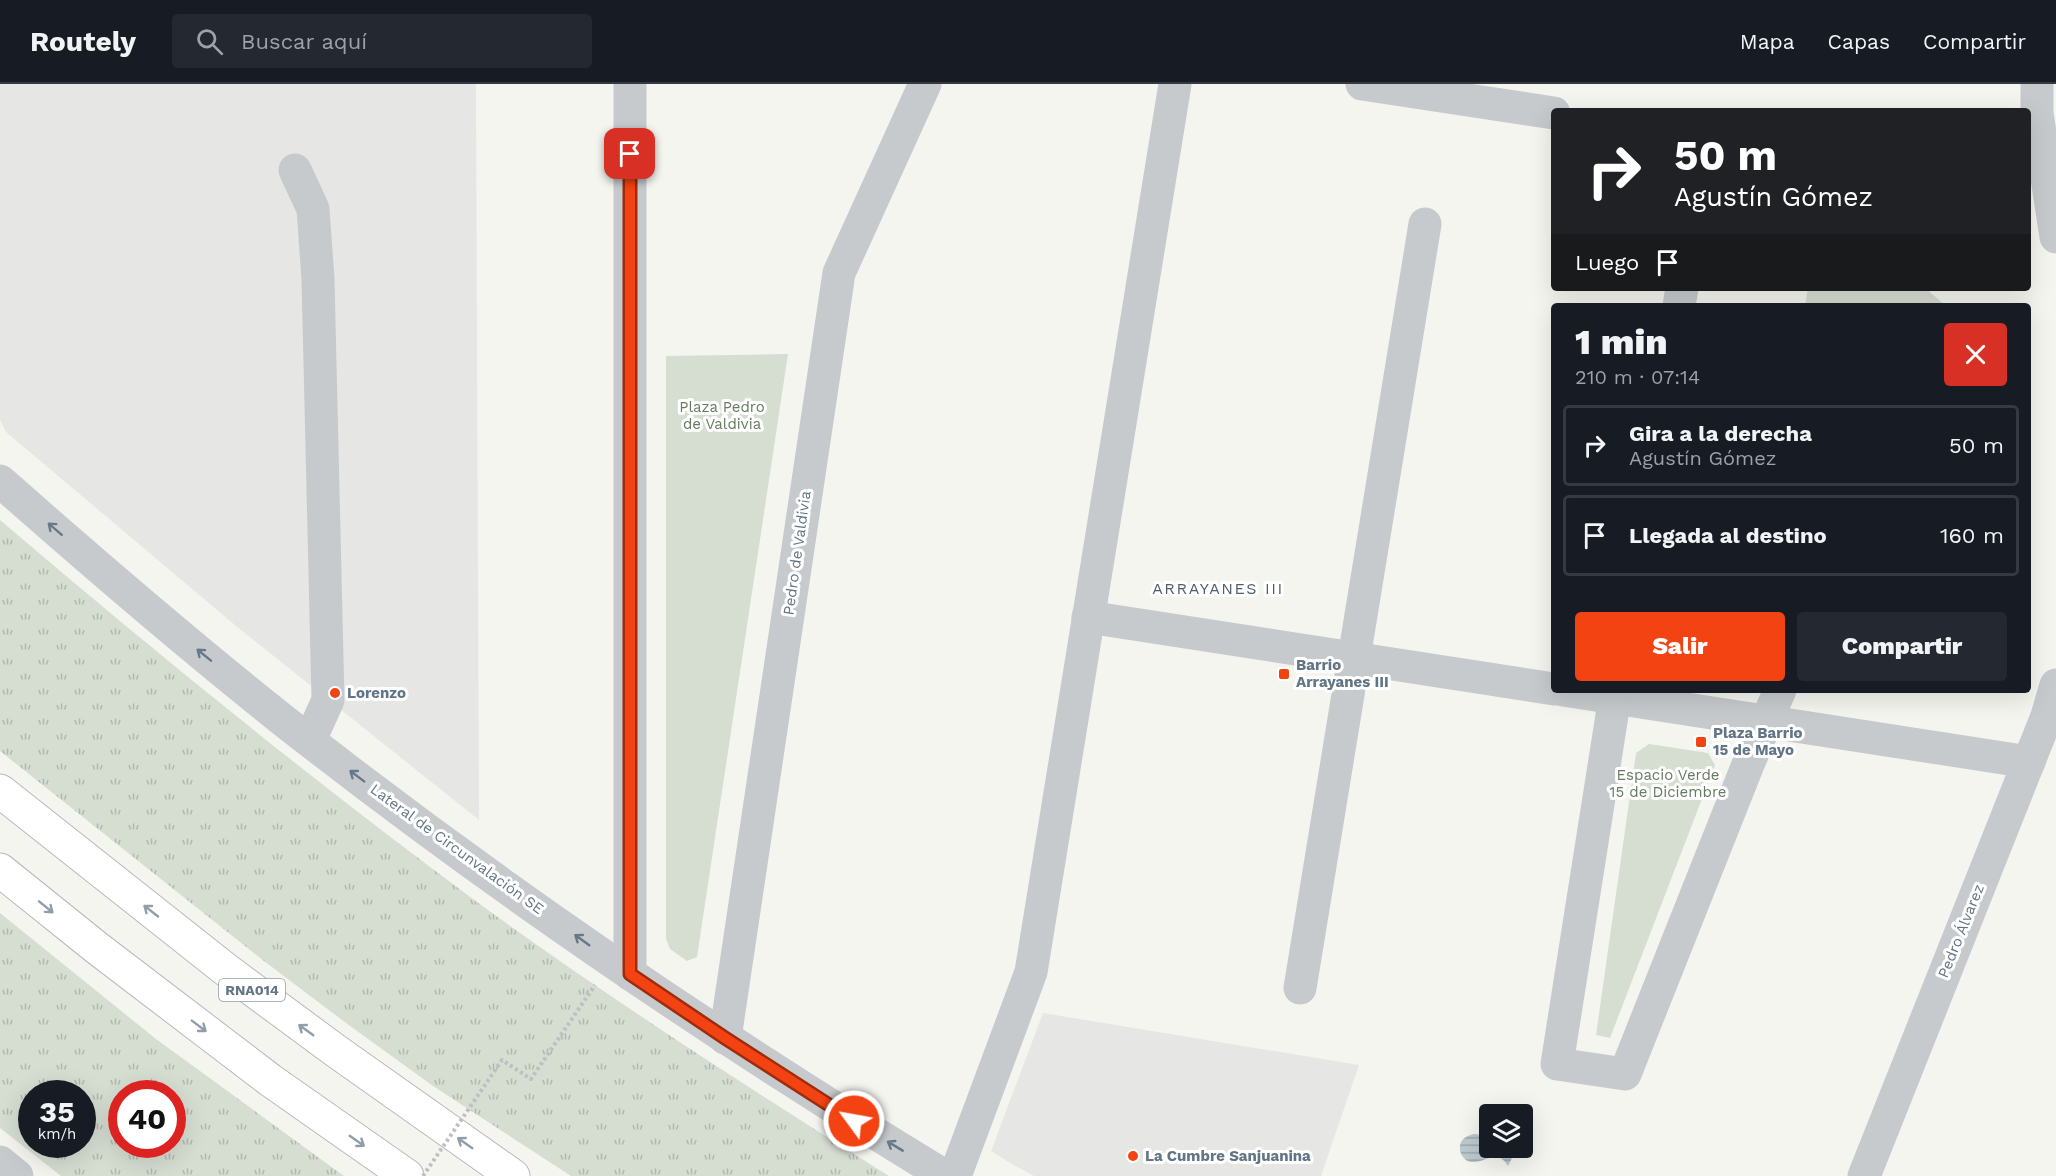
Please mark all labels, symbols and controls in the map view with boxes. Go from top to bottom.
search box [172,14,592,68]
text: Routely [30,25,136,58]
icon: search [193,25,226,58]
text: Buscar aquí [241,29,367,54]
text: Mapa [1740,29,1795,54]
text: Capas [1828,29,1890,54]
text: Compartir [1923,29,2026,54]
pin [604,128,655,179]
text: 50 m [1674,131,1777,180]
icon: right [1575,132,1653,210]
icon: arrive [613,137,646,170]
text: Agustín Gómez [1674,181,1873,213]
icon: arrive [1651,246,1684,279]
text: Luego [1575,250,1639,275]
text: 1 min [1575,321,1668,363]
button: close [1944,323,2007,386]
text: 210 m · 07:14 [1575,365,1700,389]
park label: Plaza Pedro de Valdivia [679,398,765,433]
text: Gira a la derecha [1629,421,1812,446]
icon: right [1578,429,1611,462]
text: 50 m [1949,433,2004,458]
text: Agustín Gómez [1629,446,1776,470]
street label: Pedro de Valdivia [779,489,815,616]
icon: arrive [1578,519,1611,552]
one-way arrow [48,522,63,536]
text: Llegada al destino [1629,523,1827,548]
text: 160 m [1940,523,2004,548]
district label: ARRAYANES III [1152,579,1284,598]
button: Salir [1575,612,1785,681]
button: Compartir [1797,612,2007,681]
one-way arrow [197,648,212,662]
place label: Barrio Arrayanes III [1296,656,1389,691]
marker: Barrio Arrayanes III [1277,667,1291,681]
place label: Lorenzo [347,684,406,702]
marker: Lorenzo [328,686,342,700]
place label: Plaza Barrio 15 de Mayo [1713,724,1803,759]
marker: Plaza Barrio 15 de Mayo [1694,735,1708,749]
park label: Espacio Verde 15 de Diciembre [1610,766,1726,801]
one-way arrow [349,770,365,783]
street label: Lateral de Circunvalación SE [367,780,547,918]
street label: Pedro Álvarez [1934,882,1988,980]
one-way arrow [37,900,53,913]
one-way arrow [144,905,160,918]
one-way arrow [575,934,591,946]
road number: RNA014 [219,979,285,1001]
one-way arrow [191,1020,207,1033]
one-way arrow [299,1023,315,1036]
speed limit sign: 40 [108,1080,186,1158]
position arrow [822,1089,886,1153]
text: 35 [39,1094,75,1129]
map controls [1479,1104,1533,1158]
button: layers [1479,1104,1533,1158]
text: km/h [38,1125,76,1143]
one-way arrow [348,1135,365,1147]
one-way arrow [458,1137,474,1149]
one-way arrow [887,1139,904,1151]
place label: La Cumbre Sanjuanina [1145,1147,1311,1165]
marker: La Cumbre Sanjuanina [1126,1149,1140,1163]

